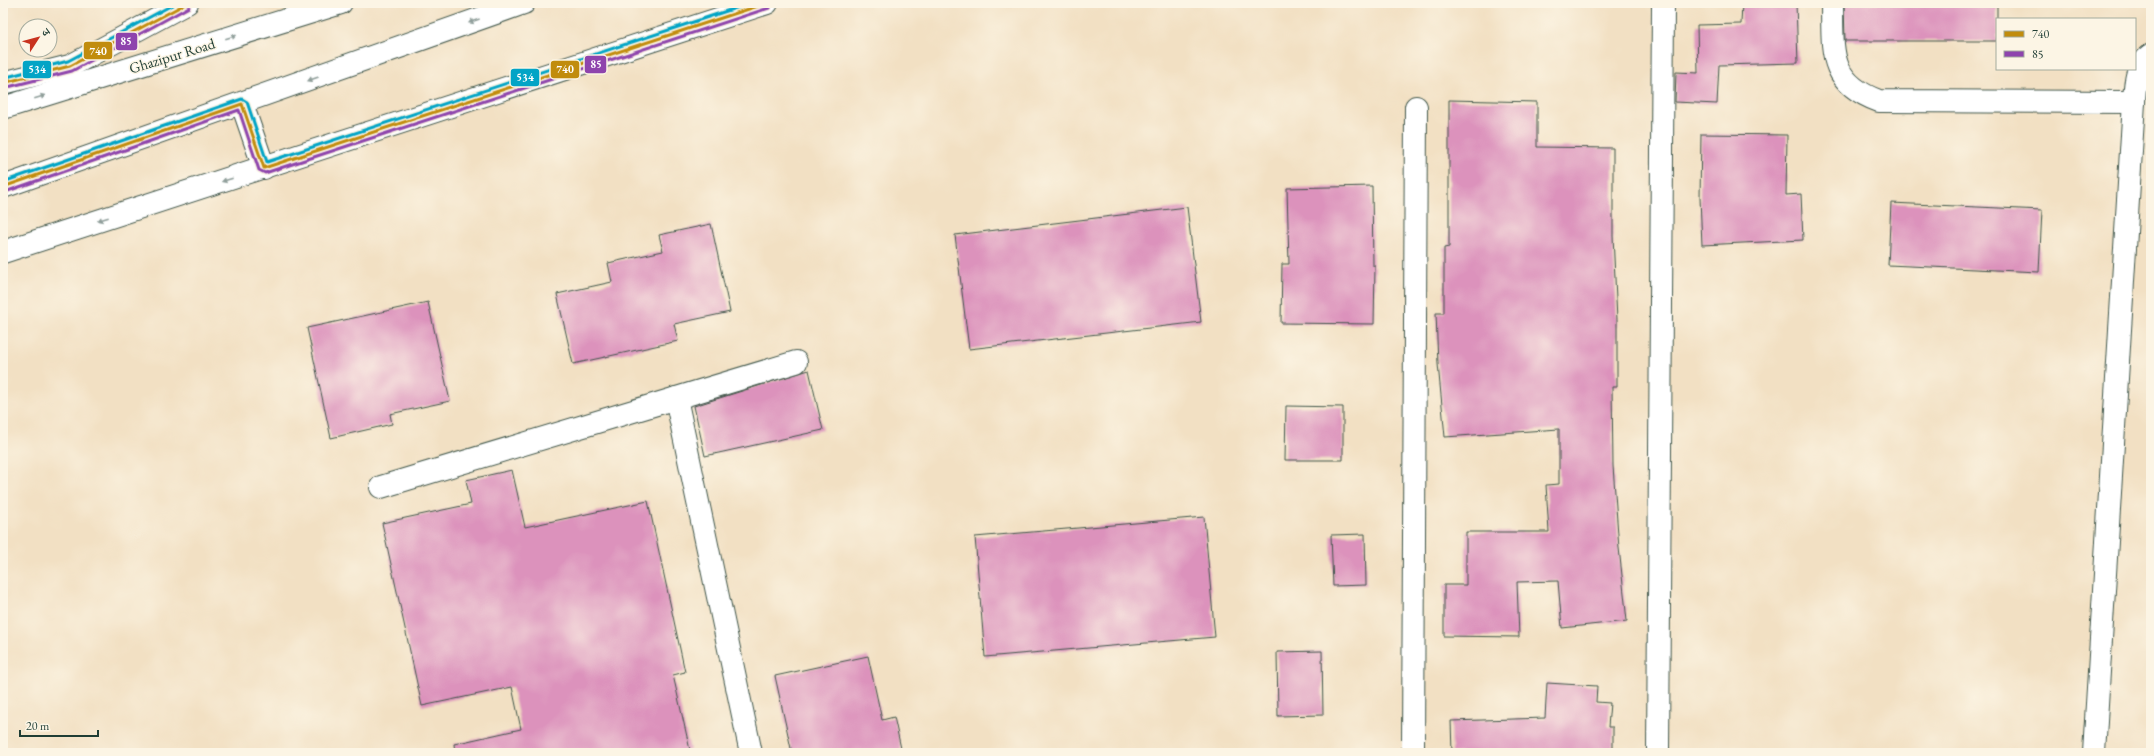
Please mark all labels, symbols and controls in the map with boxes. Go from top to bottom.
north arrow [18,18,58,58]
one-way arrow [468,18,480,24]
legend [1996,18,2136,70]
text: उ [38,25,54,40]
text: 740 [2032,26,2050,42]
line badge: 85 [115,32,138,51]
street label: Ghazipur Road [127,33,217,78]
text: 85 [120,34,132,48]
one-way arrow [225,34,237,40]
line badge: 740 [83,41,113,60]
text: 740 [89,44,107,58]
text: 85 [2032,46,2044,62]
line badge: 85 [584,55,607,74]
text: 85 [590,57,602,71]
line badge: 534 [22,60,52,79]
line badge: 740 [550,60,580,79]
text: 534 [28,62,46,76]
text: 740 [556,62,574,76]
line badge: 534 [510,68,540,87]
text: 534 [516,70,534,84]
one-way arrow [306,76,318,82]
one-way arrow [35,94,47,100]
one-way arrow [221,177,233,183]
one-way arrow [97,217,109,223]
scale bar [20,712,98,738]
text: 20 m [26,718,50,734]

